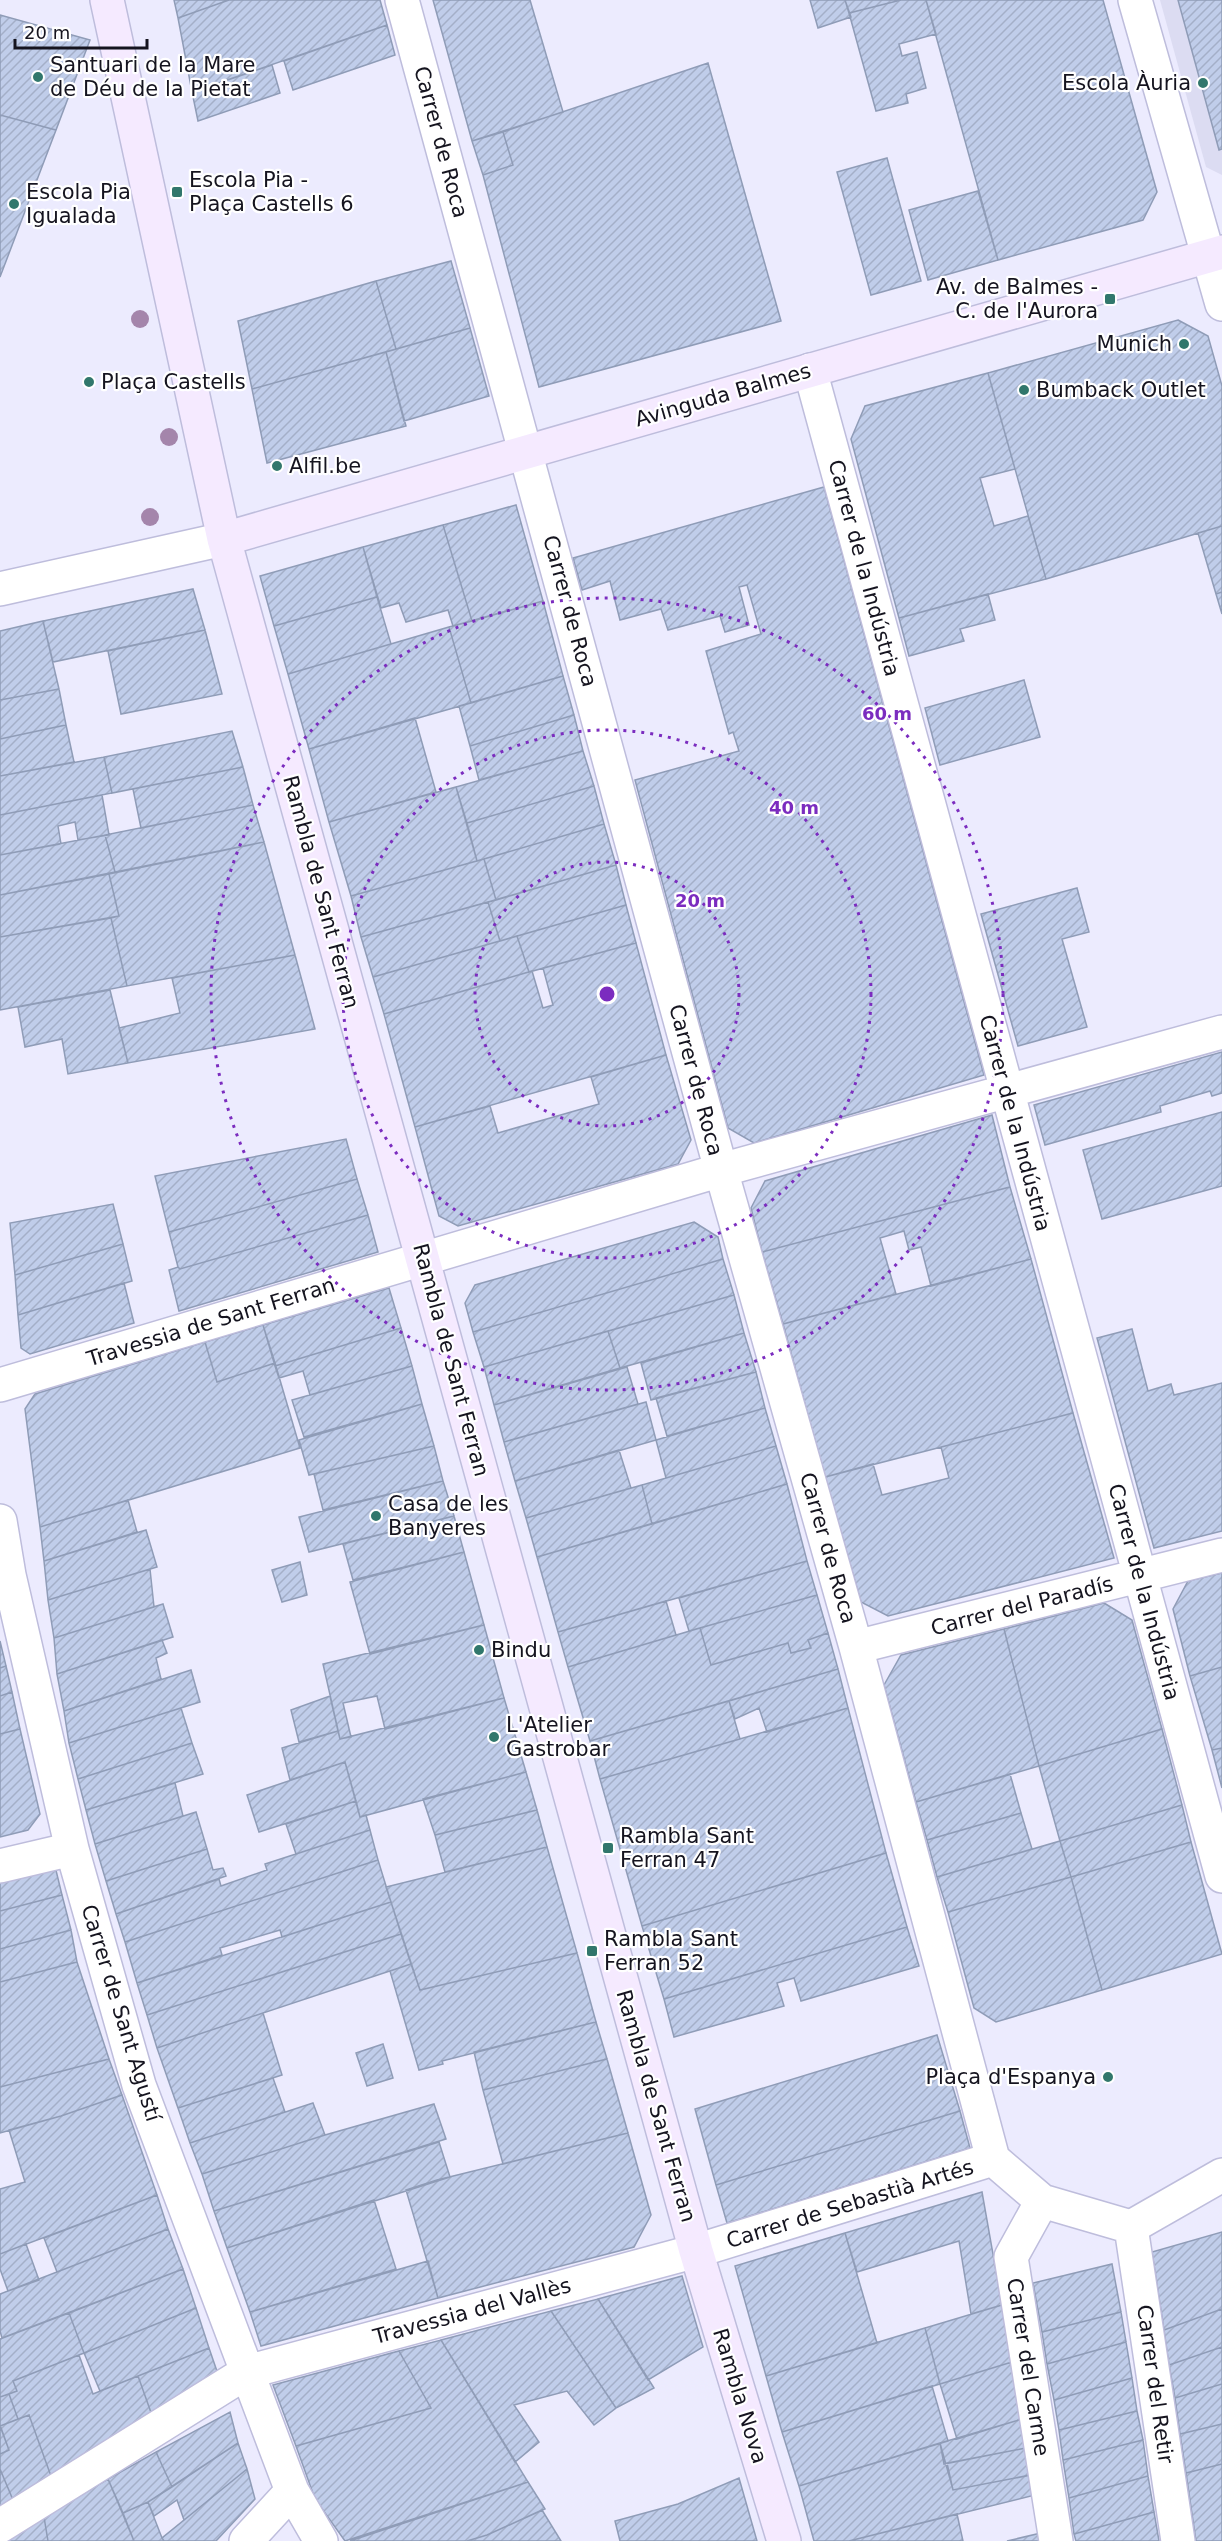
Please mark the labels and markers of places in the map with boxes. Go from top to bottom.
place label: Santuari de la Mare de Déu de la Pietat [50,53,255,101]
marker: Santuari de la Mare de Déu de la Pietat [31,70,45,84]
place label: Escola Àuria [1062,70,1191,95]
marker: Escola Àuria [1196,76,1210,90]
place label: Escola Pia - Plaça Castells 6 [189,168,354,216]
place label: Escola Pia Igualada [26,180,131,228]
marker: Escola Pia - Plaça Castells 6 [170,185,184,199]
marker: Escola Pia Igualada [7,197,21,211]
place label: Av. de Balmes - C. de l'Aurora [936,275,1098,323]
marker: Av. de Balmes - C. de l'Aurora [1103,292,1117,306]
place label: Munich [1097,332,1172,356]
marker: Munich [1177,337,1191,351]
place label: Plaça Castells [101,370,246,394]
marker: Plaça Castells [82,375,96,389]
place label: Bumback Outlet [1036,378,1206,402]
marker: Bumback Outlet [1017,383,1031,397]
place label: Alfil.be [289,454,361,478]
marker: Alfil.be [270,459,284,473]
centre of rings [597,984,617,1004]
place label: Casa de les Banyeres [388,1492,509,1540]
marker: Casa de les Banyeres [369,1509,383,1523]
place label: Bindu [491,1638,551,1662]
marker: Bindu [472,1643,486,1657]
place label: L'Atelier Gastrobar [506,1713,611,1761]
marker: L'Atelier Gastrobar [487,1730,501,1744]
place label: Rambla Sant Ferran 47 [620,1824,754,1872]
marker: Rambla Sant Ferran 47 [601,1841,615,1855]
place label: Rambla Sant Ferran 52 [604,1927,738,1975]
marker: Rambla Sant Ferran 52 [585,1944,599,1958]
place label: Plaça d'Espanya [925,2065,1096,2089]
marker: Plaça d'Espanya [1101,2070,1115,2084]

